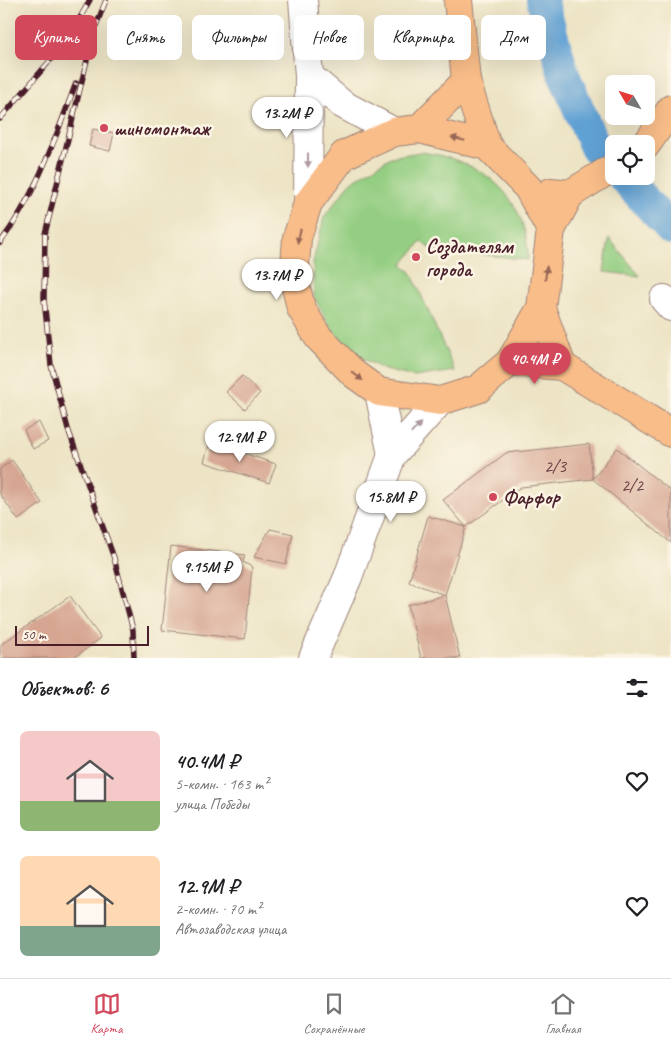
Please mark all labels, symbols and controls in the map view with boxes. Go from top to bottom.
chip: Купить [15,15,97,60]
chip: Снять [107,15,182,60]
chip: Фильтры [192,15,284,60]
chip: Новое [294,15,364,60]
chip: Квартира [374,15,471,60]
chip: Дом [481,15,546,60]
north arrow [605,75,655,125]
map controls [605,75,655,185]
pin: 13.2M ₽ [241,96,333,139]
text: 13.2M ₽ [263,103,311,123]
place label: шиномонтаж [114,116,213,141]
marker: шиномонтаж [98,122,110,134]
one-way arrow [451,134,466,142]
button: locate [605,135,655,185]
one-way arrow [304,152,312,168]
one-way arrow [295,229,303,244]
place label: Создателям города [426,234,514,282]
marker: Создателям города [410,251,422,263]
pin: 13.7M ₽ [231,258,323,301]
text: 13.7M ₽ [253,265,301,285]
one-way arrow [542,265,550,281]
pin: 40.4M ₽ [489,342,581,385]
text: 40.4M ₽ [511,349,559,369]
one-way arrow [350,371,364,381]
pin: 12.9M ₽ [194,420,286,463]
one-way arrow [410,422,422,434]
text: 12.9M ₽ [216,427,264,447]
house number: 2/3 [544,455,568,477]
house number: 2/2 [621,474,645,496]
pin: 15.8M ₽ [345,480,437,523]
place label: Фарфор [503,485,561,510]
text: 15.8M ₽ [367,487,415,507]
marker: Фарфор [487,491,499,503]
pin: 9.15M ₽ [161,550,253,593]
text: 9.15M ₽ [183,557,231,577]
scale bar [15,623,149,646]
text: 50 m [22,626,46,643]
icon: filters [623,674,651,702]
text: Объектов: 6 [20,675,108,701]
text: 40.4M ₽ [175,748,239,774]
icon: home [60,751,120,811]
icon: heart [623,767,651,795]
text: 5-комн. · 163 m² [175,774,268,794]
text: улица Победы [175,794,249,814]
text: 12.9M ₽ [175,873,239,899]
icon: home [60,876,120,936]
icon: heart [623,892,651,920]
text: 2-комн. · 70 m² [175,899,261,919]
text: Автозаводская улица [175,919,286,939]
tab: Карта [91,990,123,1037]
tab: Сохранённые [304,990,364,1037]
tab: Главная [545,990,580,1037]

